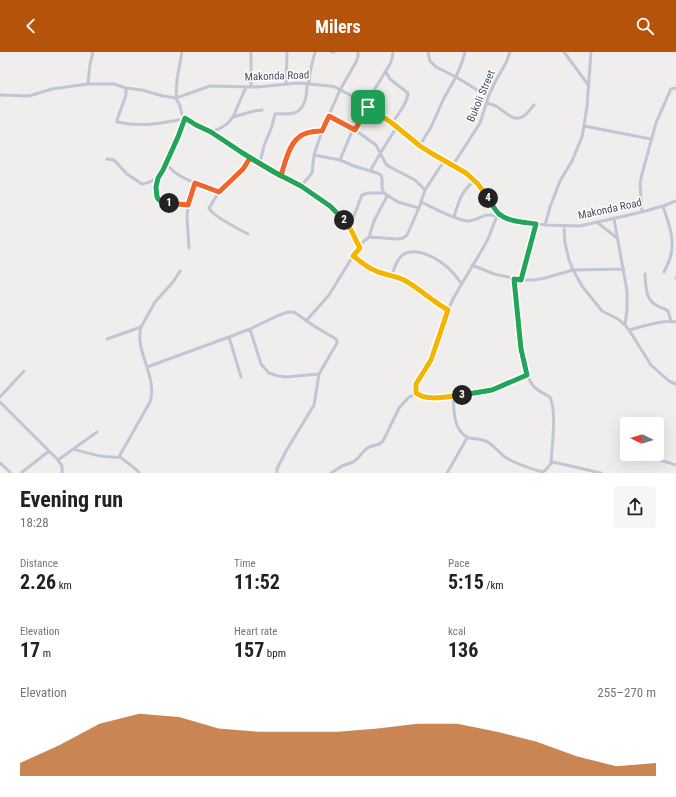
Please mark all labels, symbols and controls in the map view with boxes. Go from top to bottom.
icon: back [20,15,42,37]
icon: search [634,15,656,37]
text: Milers [315,16,361,37]
street label: Makonda Road [244,68,310,84]
street label: Bukoli Street [464,68,498,124]
pin [351,90,385,124]
icon: arrive [357,96,379,118]
pin: 4 [478,188,498,208]
text: 4 [485,191,491,204]
pin: 1 [159,193,179,213]
text: 1 [166,196,172,209]
street label: Makonda Road [577,196,643,222]
pin: 2 [334,210,354,230]
text: 2 [341,213,347,226]
pin: 3 [452,385,472,405]
text: 3 [459,388,465,401]
north arrow [620,417,664,461]
map controls [620,417,664,461]
button: share [614,486,656,528]
text: Evening run [20,487,123,512]
text: 18:28 [20,515,49,530]
text: Distance [20,557,58,570]
text: Time [234,557,256,570]
text: Pace [448,557,470,570]
text: 2.26 [20,570,56,594]
text: 11:52 [234,570,280,594]
text: 5:15 [448,570,484,594]
text: km [56,579,72,592]
text: /km [484,579,504,592]
text: Elevation [20,625,60,638]
text: Heart rate [234,625,277,638]
text: kcal [448,625,466,638]
text: 17 [20,638,40,662]
text: 157 [234,638,264,662]
text: 136 [448,638,478,662]
text: m [40,647,51,660]
text: bpm [264,647,286,660]
text: Elevation [20,685,67,700]
text: 255–270 m [597,685,656,700]

